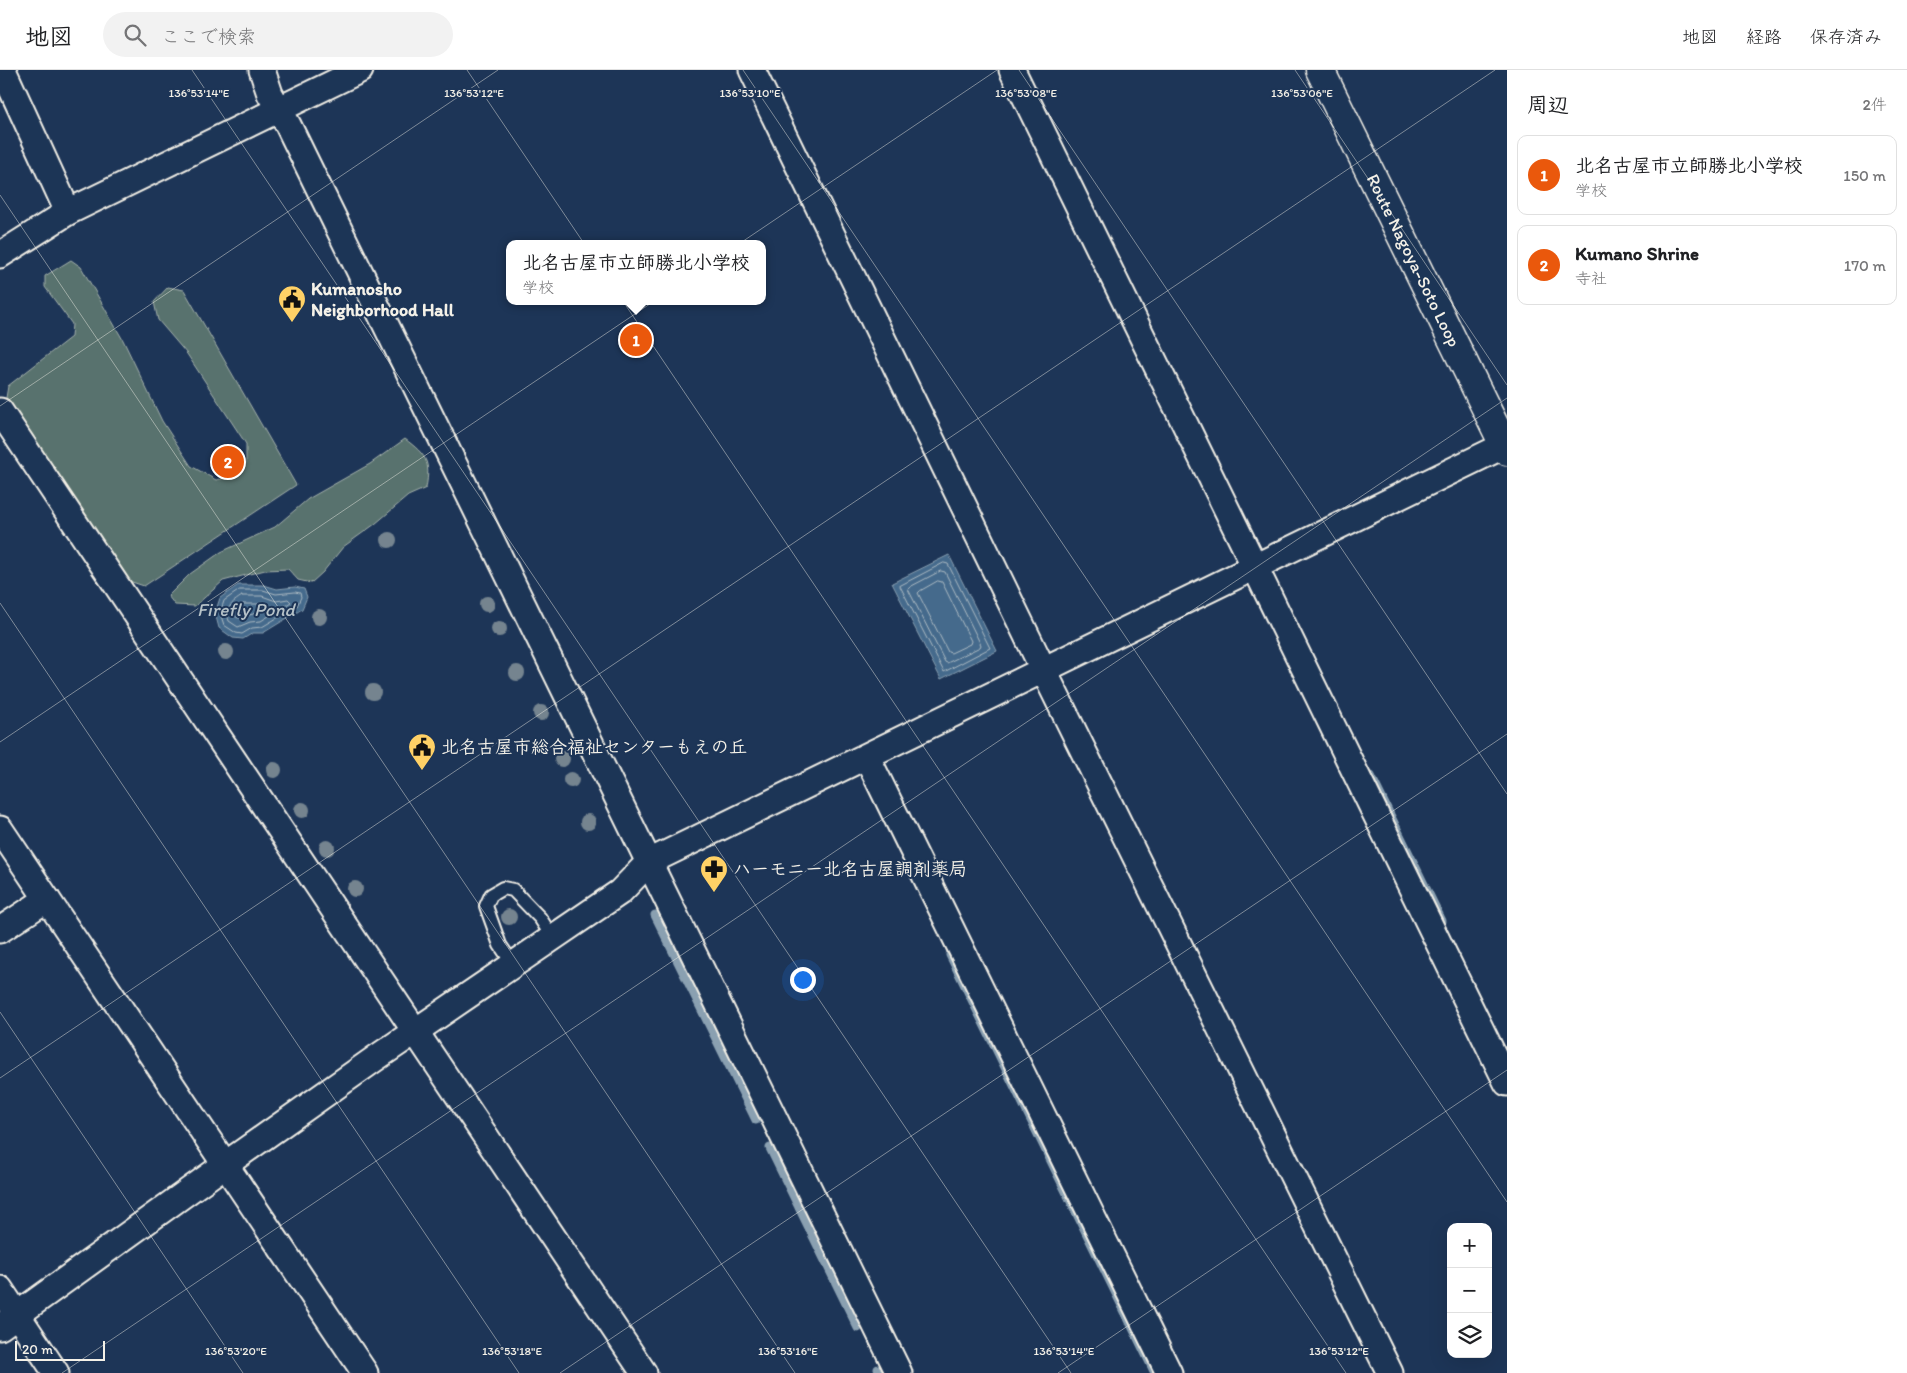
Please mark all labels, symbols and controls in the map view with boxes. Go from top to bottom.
search box [103,12,453,57]
icon: search [121,21,149,49]
text: 地図 [25,22,73,51]
text: ここで検索 [161,25,256,48]
text: 地図 [1682,26,1718,48]
text: 経路 [1746,26,1782,48]
text: 保存済み [1810,26,1882,48]
text: 136°53'14"E [169,86,230,100]
text: 136°53'12"E [444,86,504,100]
text: 136°53'10"E [719,86,781,100]
text: 136°53'08"E [995,86,1057,100]
text: 136°53'06"E [1271,86,1333,100]
text: 周辺 [1527,92,1569,117]
text: 2件 [1863,95,1887,114]
text: 北名古屋市立師勝北小学校 [1575,154,1803,177]
text: 1 [1540,166,1548,185]
text: 150 m [1843,166,1886,185]
street label: Route Nagoya-Soto Loop [1362,170,1465,351]
text: 学校 [1575,181,1607,200]
popup [506,240,766,305]
text: Kumano Shrine [1575,242,1699,265]
text: 北名古屋市立師勝北小学校 [522,251,750,274]
text: 2 [1540,256,1548,275]
text: 170 m [1844,256,1886,275]
text: 寺社 [1575,269,1607,288]
place label: Kumanosho Neighborhood Hall [311,278,455,321]
text: 学校 [522,278,554,297]
public building icon: Kumanosho Neighborhood Hall [277,284,307,323]
pin: 1 [620,321,652,359]
pin: 2 [212,443,244,481]
water label: Firefly Pond [197,598,297,621]
public building icon: 北名古屋市総合福祉センターもえの丘 [407,732,437,771]
place label: 北名古屋市総合福祉センターもえの丘 [441,736,747,758]
pharmacy icon: ハーモニー北名古屋調剤薬局 [699,854,729,893]
place label: ハーモニー北名古屋調剤薬局 [733,858,967,880]
your location [790,967,816,993]
map controls [1447,1223,1492,1358]
button: + [1447,1223,1492,1268]
button: − [1447,1268,1492,1313]
button: layers [1447,1313,1492,1358]
scale bar [15,1338,105,1361]
text: 20 m [22,1341,53,1358]
text: 136°53'20"E [205,1344,267,1358]
text: 136°53'18"E [482,1344,542,1358]
text: 136°53'16"E [758,1344,818,1358]
text: 136°53'14"E [1034,1344,1095,1358]
text: 136°53'12"E [1309,1344,1369,1358]

